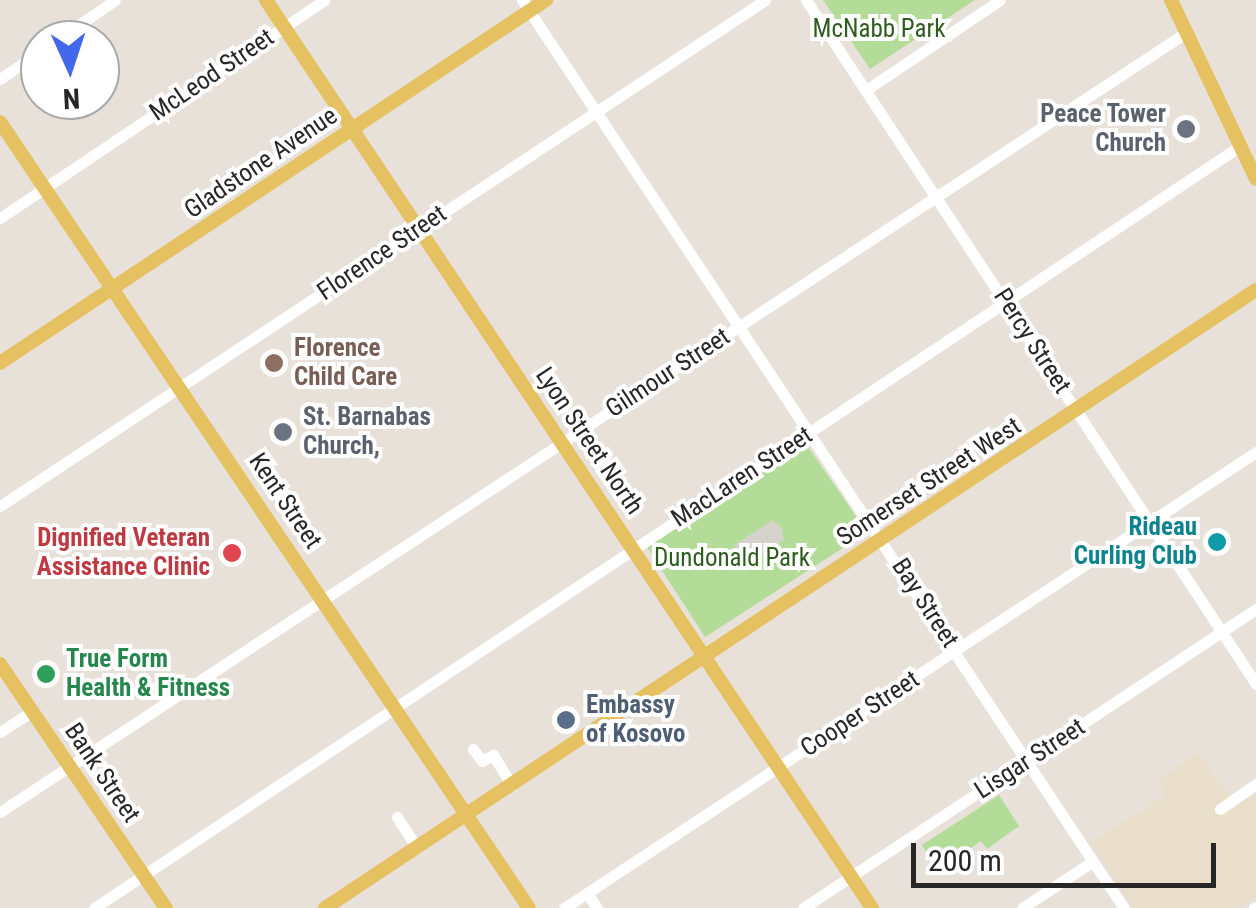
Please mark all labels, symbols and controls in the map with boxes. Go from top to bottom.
park label: McNabb Park [813,14,945,44]
north arrow [20,20,120,120]
street label: McLeod Street [144,22,280,128]
text: N [62,82,81,115]
place label: Peace Tower Church [1039,100,1166,159]
street label: Gladstone Avenue [179,101,343,225]
marker: Peace Tower Church [1175,118,1197,140]
street label: Florence Street [312,199,452,307]
street label: Percy Street [987,283,1077,399]
street label: Gilmour Street [600,322,736,424]
place label: Florence Child Care [294,334,397,393]
marker: Florence Child Care [263,352,285,374]
street label: Lyon Street North [529,362,649,520]
place label: St. Barnabas Church, [303,403,431,462]
street label: Somerset Street West [831,411,1027,553]
street label: MacLaren Street [666,420,818,534]
marker: St. Barnabas Church, [272,421,294,443]
street label: Kent Street [242,447,328,555]
place label: Rideau Curling Club [1074,513,1197,572]
place label: Dignified Veteran Assistance Clinic [37,524,210,583]
marker: Rideau Curling Club [1206,531,1228,553]
marker: Dignified Veteran Assistance Clinic [219,540,245,566]
park label: Dundonald Park [654,543,810,573]
street label: Bay Street [885,553,965,653]
place label: True Form Health & Fitness [66,645,230,704]
marker: True Form Health & Fitness [35,663,57,685]
street label: Cooper Street [795,665,925,763]
place label: Embassy of Kosovo [586,691,685,750]
marker: Embassy of Kosovo [555,709,577,731]
street label: Lisgar Street [969,712,1091,806]
street label: Bank Street [58,718,146,828]
scale bar [916,823,1221,885]
text: 200 m [928,843,1002,878]

